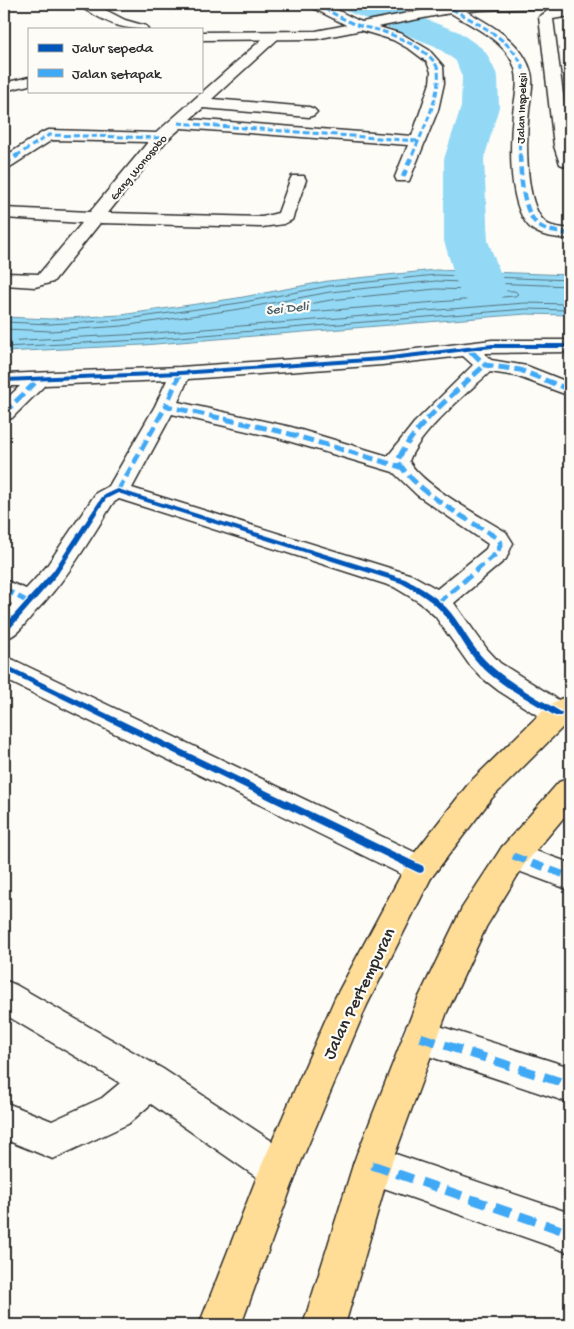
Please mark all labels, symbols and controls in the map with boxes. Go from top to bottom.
legend [28,28,202,92]
text: Jalur sepeda [72,40,154,58]
text: Jalan setapak [72,66,162,84]
street label: Jalan InspeksiI [515,72,531,144]
street label: Gang Wonosobo [108,133,171,204]
water label: Sei Deli [265,299,311,320]
street label: Jalan Pertempuran [319,925,401,1063]

